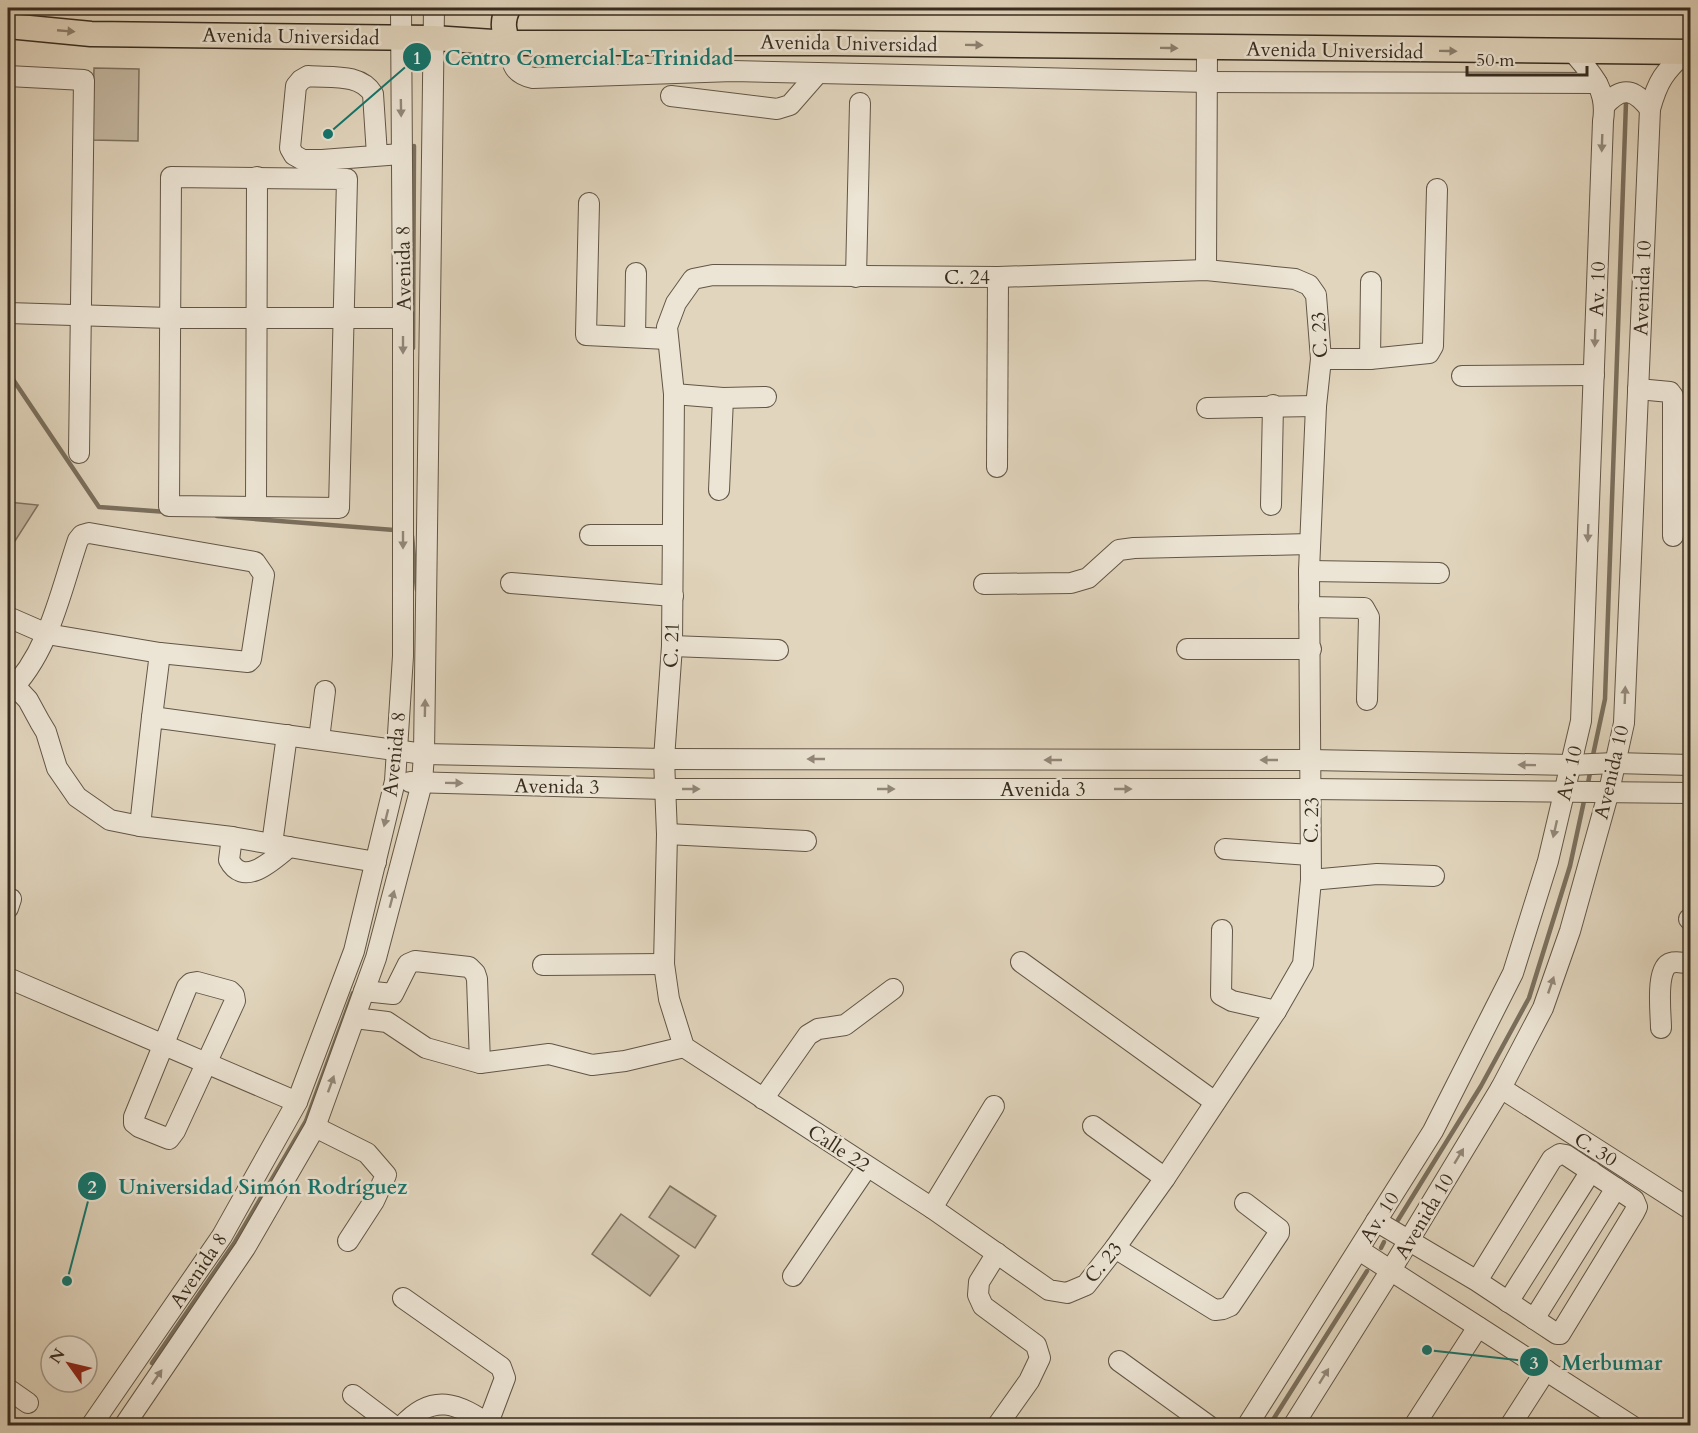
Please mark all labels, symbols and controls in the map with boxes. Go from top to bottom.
street label: Avenida Universidad [202,21,380,52]
one-way arrow [56,26,75,36]
street label: Avenida Universidad [760,28,938,59]
street label: Avenida Universidad [1246,35,1424,66]
callout: Centro Comercial La Trinidad [402,38,745,77]
scale bar [1467,39,1587,77]
one-way arrow [965,40,984,50]
one-way arrow [1160,43,1179,53]
text: Centro Comercial La Trinidad [444,44,734,73]
text: 1 [412,46,422,71]
one-way arrow [1439,46,1458,56]
text: 50 m [1476,48,1515,73]
one-way arrow [396,98,406,117]
one-way arrow [1597,133,1607,152]
street label: Avenida 8 [389,225,418,311]
street label: Avenida 10 [1627,240,1658,336]
street label: Av. 10 [1583,261,1612,317]
street label: C. 24 [944,264,990,291]
street label: C. 23 [1305,311,1334,359]
one-way arrow [1590,328,1600,347]
one-way arrow [398,335,408,354]
one-way arrow [1583,523,1593,542]
one-way arrow [398,530,408,549]
street label: C. 21 [657,621,686,669]
one-way arrow [1620,686,1629,705]
one-way arrow [420,698,430,717]
street label: Avenida 8 [377,710,412,798]
street label: Avenida 10 [1588,723,1635,822]
street label: Av. 10 [1550,743,1589,803]
one-way arrow [807,754,826,764]
one-way arrow [1044,755,1063,765]
one-way arrow [1260,755,1279,765]
one-way arrow [1518,760,1537,769]
street label: Avenida 3 [514,772,600,801]
street label: Avenida 3 [1000,776,1086,803]
one-way arrow [444,779,463,788]
one-way arrow [681,784,700,794]
one-way arrow [876,784,895,794]
one-way arrow [1113,784,1132,794]
street label: C. 23 [1298,797,1325,843]
one-way arrow [381,808,391,827]
one-way arrow [1550,820,1560,839]
one-way arrow [387,889,397,908]
one-way arrow [1547,976,1557,994]
one-way arrow [326,1075,336,1093]
street label: Calle 22 [802,1118,875,1179]
street label: C. 30 [1569,1126,1622,1173]
one-way arrow [1454,1148,1465,1164]
callout: Universidad Simón Rodríguez [77,1167,420,1206]
street label: Avenida 10 [1388,1168,1461,1264]
text: Universidad Simón Rodríguez [119,1173,408,1202]
text: 2 [87,1175,97,1200]
street label: Av. 10 [1353,1187,1406,1248]
street label: Avenida 8 [163,1227,233,1313]
street label: C. 23 [1078,1236,1129,1289]
north arrow [39,1334,99,1394]
callout: Merbumar [1519,1343,1674,1382]
text: N [44,1344,70,1368]
text: Merbumar [1562,1349,1663,1378]
text: 3 [1529,1351,1539,1376]
one-way arrow [1318,1368,1329,1384]
one-way arrow [151,1369,162,1385]

